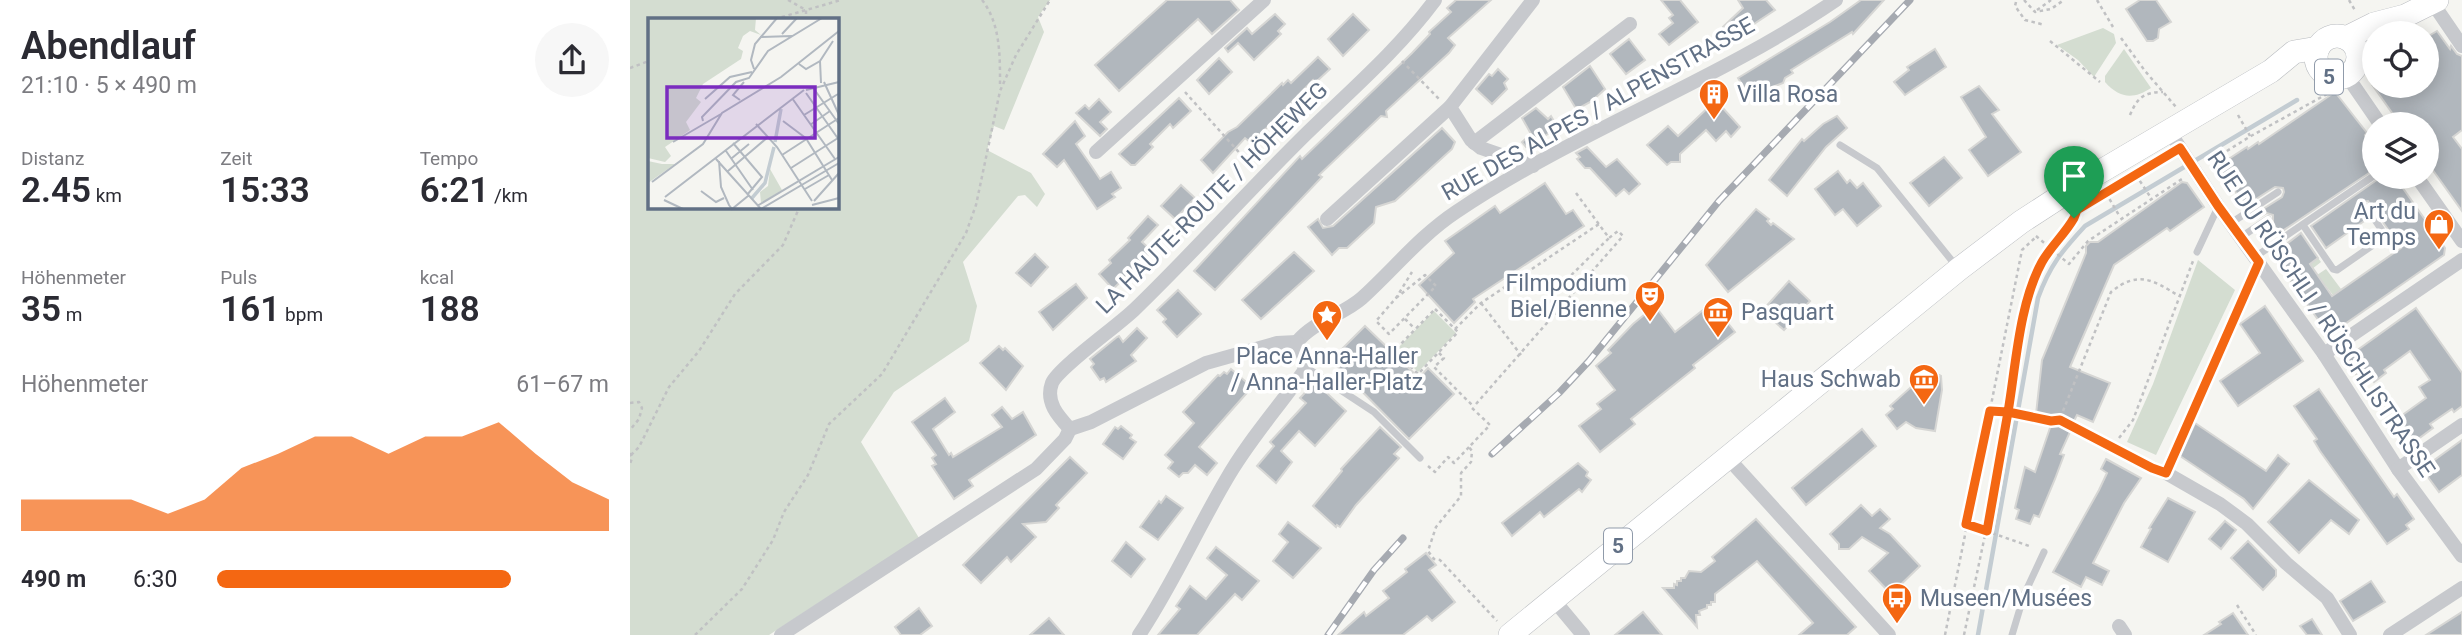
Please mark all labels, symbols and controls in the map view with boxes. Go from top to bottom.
street label: RUE DES ALPES / ALPENSTRASSE [1437,12,1759,206]
inset map [648,18,838,208]
map controls [2362,21,2439,189]
button: locate [2362,21,2439,98]
button: share [535,23,609,97]
text: Abendlauf [21,24,196,68]
road number: 5 [2315,60,2343,94]
text: 21:10 · 5 × 490 m [21,72,197,99]
street label: LA HAUTE-ROUTE / HÖHEWEG [1090,76,1333,319]
building icon: Villa Rosa [1697,77,1731,121]
place label: Villa Rosa [1737,81,1838,108]
button: layers [2362,112,2439,189]
street label: RUE DU RÜSCHLI / RÜSCHLISTRASSE [2202,145,2441,482]
pin [2044,146,2104,218]
text: Distanz [21,147,84,170]
text: Zeit [220,147,252,170]
text: Tempo [420,147,478,170]
icon: arrive [2055,157,2093,195]
text: 2.45 [21,170,91,211]
text: 15:33 [220,170,310,211]
text: 6:21 [420,170,489,211]
text: km [91,184,122,207]
text: /km [489,184,528,207]
place label: Art du Temps [2346,198,2416,251]
shop icon: Art du Temps [2422,207,2456,251]
text: Höhenmeter [21,266,126,289]
text: Puls [220,266,257,289]
text: kcal [420,266,454,289]
place label: Filmpodium Biel/Bienne [1505,270,1627,323]
theatre icon: Filmpodium Biel/Bienne [1633,279,1667,323]
text: 35 [21,289,61,330]
text: 161 [220,289,280,330]
text: 188 [420,289,480,330]
museum icon: Pasquart [1701,295,1735,339]
place icon: Place Anna-Haller / Anna-Haller-Platz [1310,298,1344,342]
place label: Pasquart [1741,299,1834,326]
text: m [61,303,82,326]
text: bpm [280,303,323,326]
place label: Place Anna-Haller / Anna-Haller-Platz [1231,343,1423,396]
museum icon: Haus Schwab [1907,362,1941,406]
place label: Haus Schwab [1761,366,1901,393]
text: Höhenmeter [21,371,148,398]
text: 61–67 m [516,371,609,398]
road number: 5 [1604,528,1632,564]
text: 490 m [21,566,86,593]
text: 6:30 [133,566,177,593]
bus stop icon: Museen/Musées [1880,581,1914,625]
place label: Museen/Musées [1920,585,2092,612]

